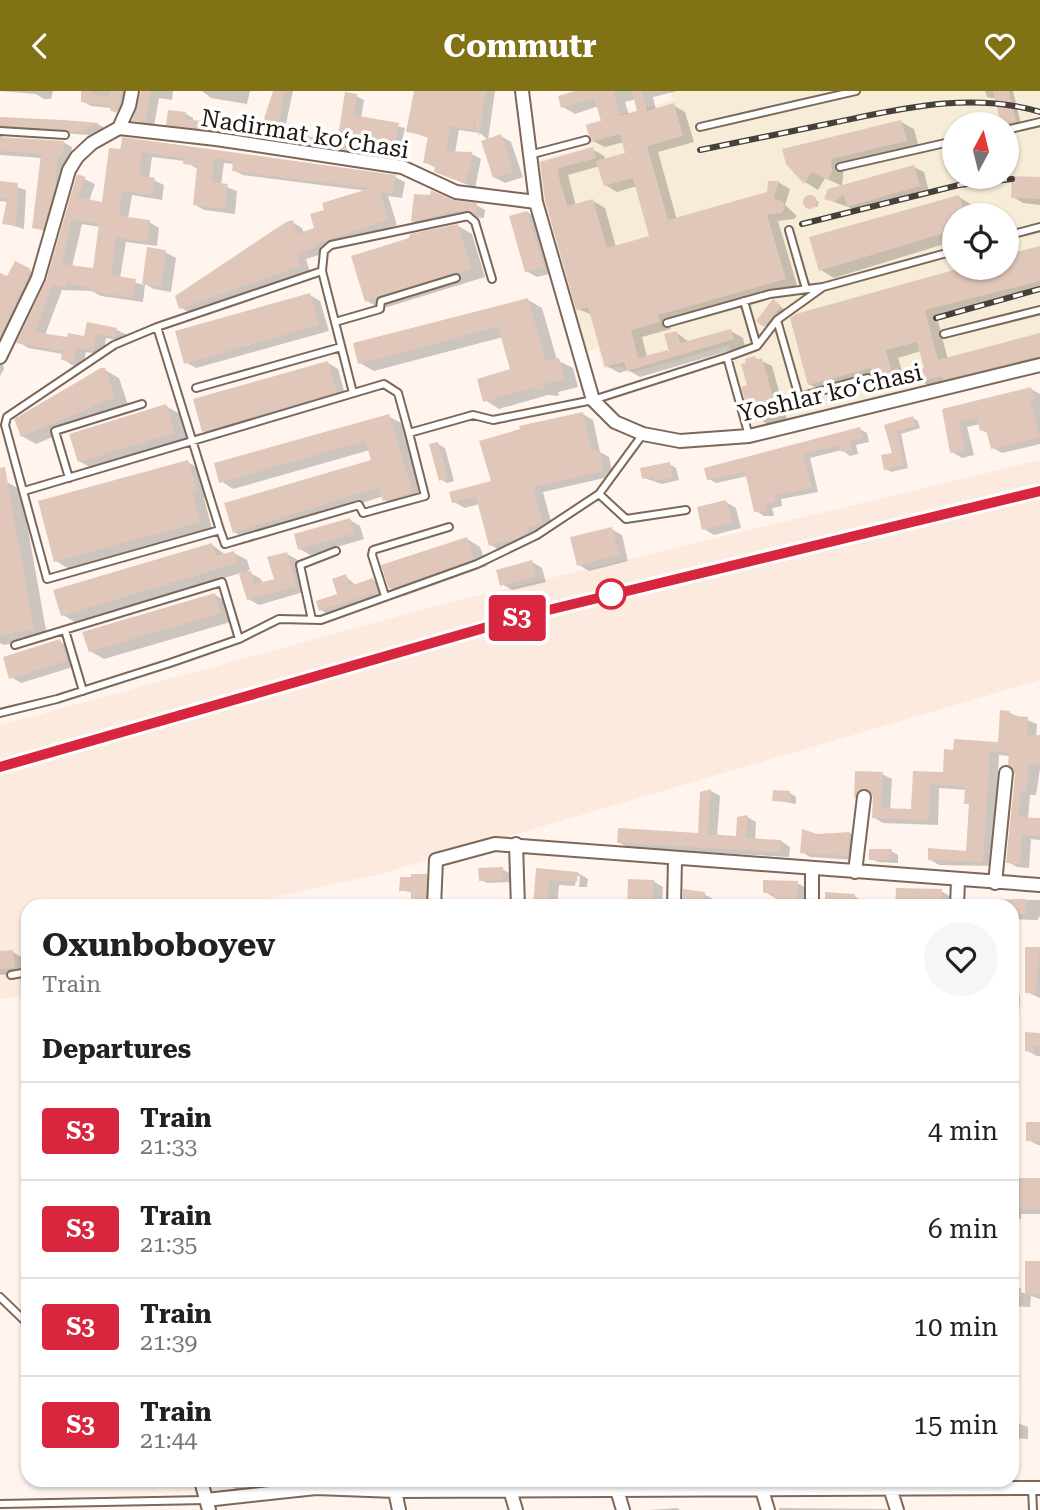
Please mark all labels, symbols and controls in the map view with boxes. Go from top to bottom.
icon: back [21,27,59,65]
text: Commutr [443,27,597,65]
icon: heart [981,27,1019,65]
street label: Nadirmat koʻchasi [199,104,411,164]
north arrow [942,112,1018,189]
map controls [942,112,1019,280]
button: locate [942,203,1019,280]
street label: Yoshlar koʻchasi [735,358,925,428]
unlabelled marker [596,579,626,609]
line badge: S3 [486,595,548,641]
text: S3 [503,604,531,632]
button: heart [924,922,998,996]
text: Oxunboboyev [42,925,275,964]
text: Train [42,971,101,998]
text: Departures [42,1034,191,1064]
text: Train [140,1103,212,1133]
text: 4 min [928,1116,998,1146]
text: S3 [66,1117,95,1145]
text: 21:33 [140,1133,197,1160]
text: Train [140,1201,212,1231]
text: 6 min [928,1214,998,1244]
text: S3 [66,1215,95,1243]
text: 21:35 [140,1231,197,1258]
text: Train [140,1299,212,1329]
text: 10 min [914,1312,998,1342]
text: S3 [66,1313,95,1341]
text: 21:39 [140,1329,197,1356]
text: Train [140,1397,212,1427]
text: 15 min [914,1410,998,1440]
text: S3 [66,1411,95,1439]
text: 21:44 [140,1427,197,1454]

